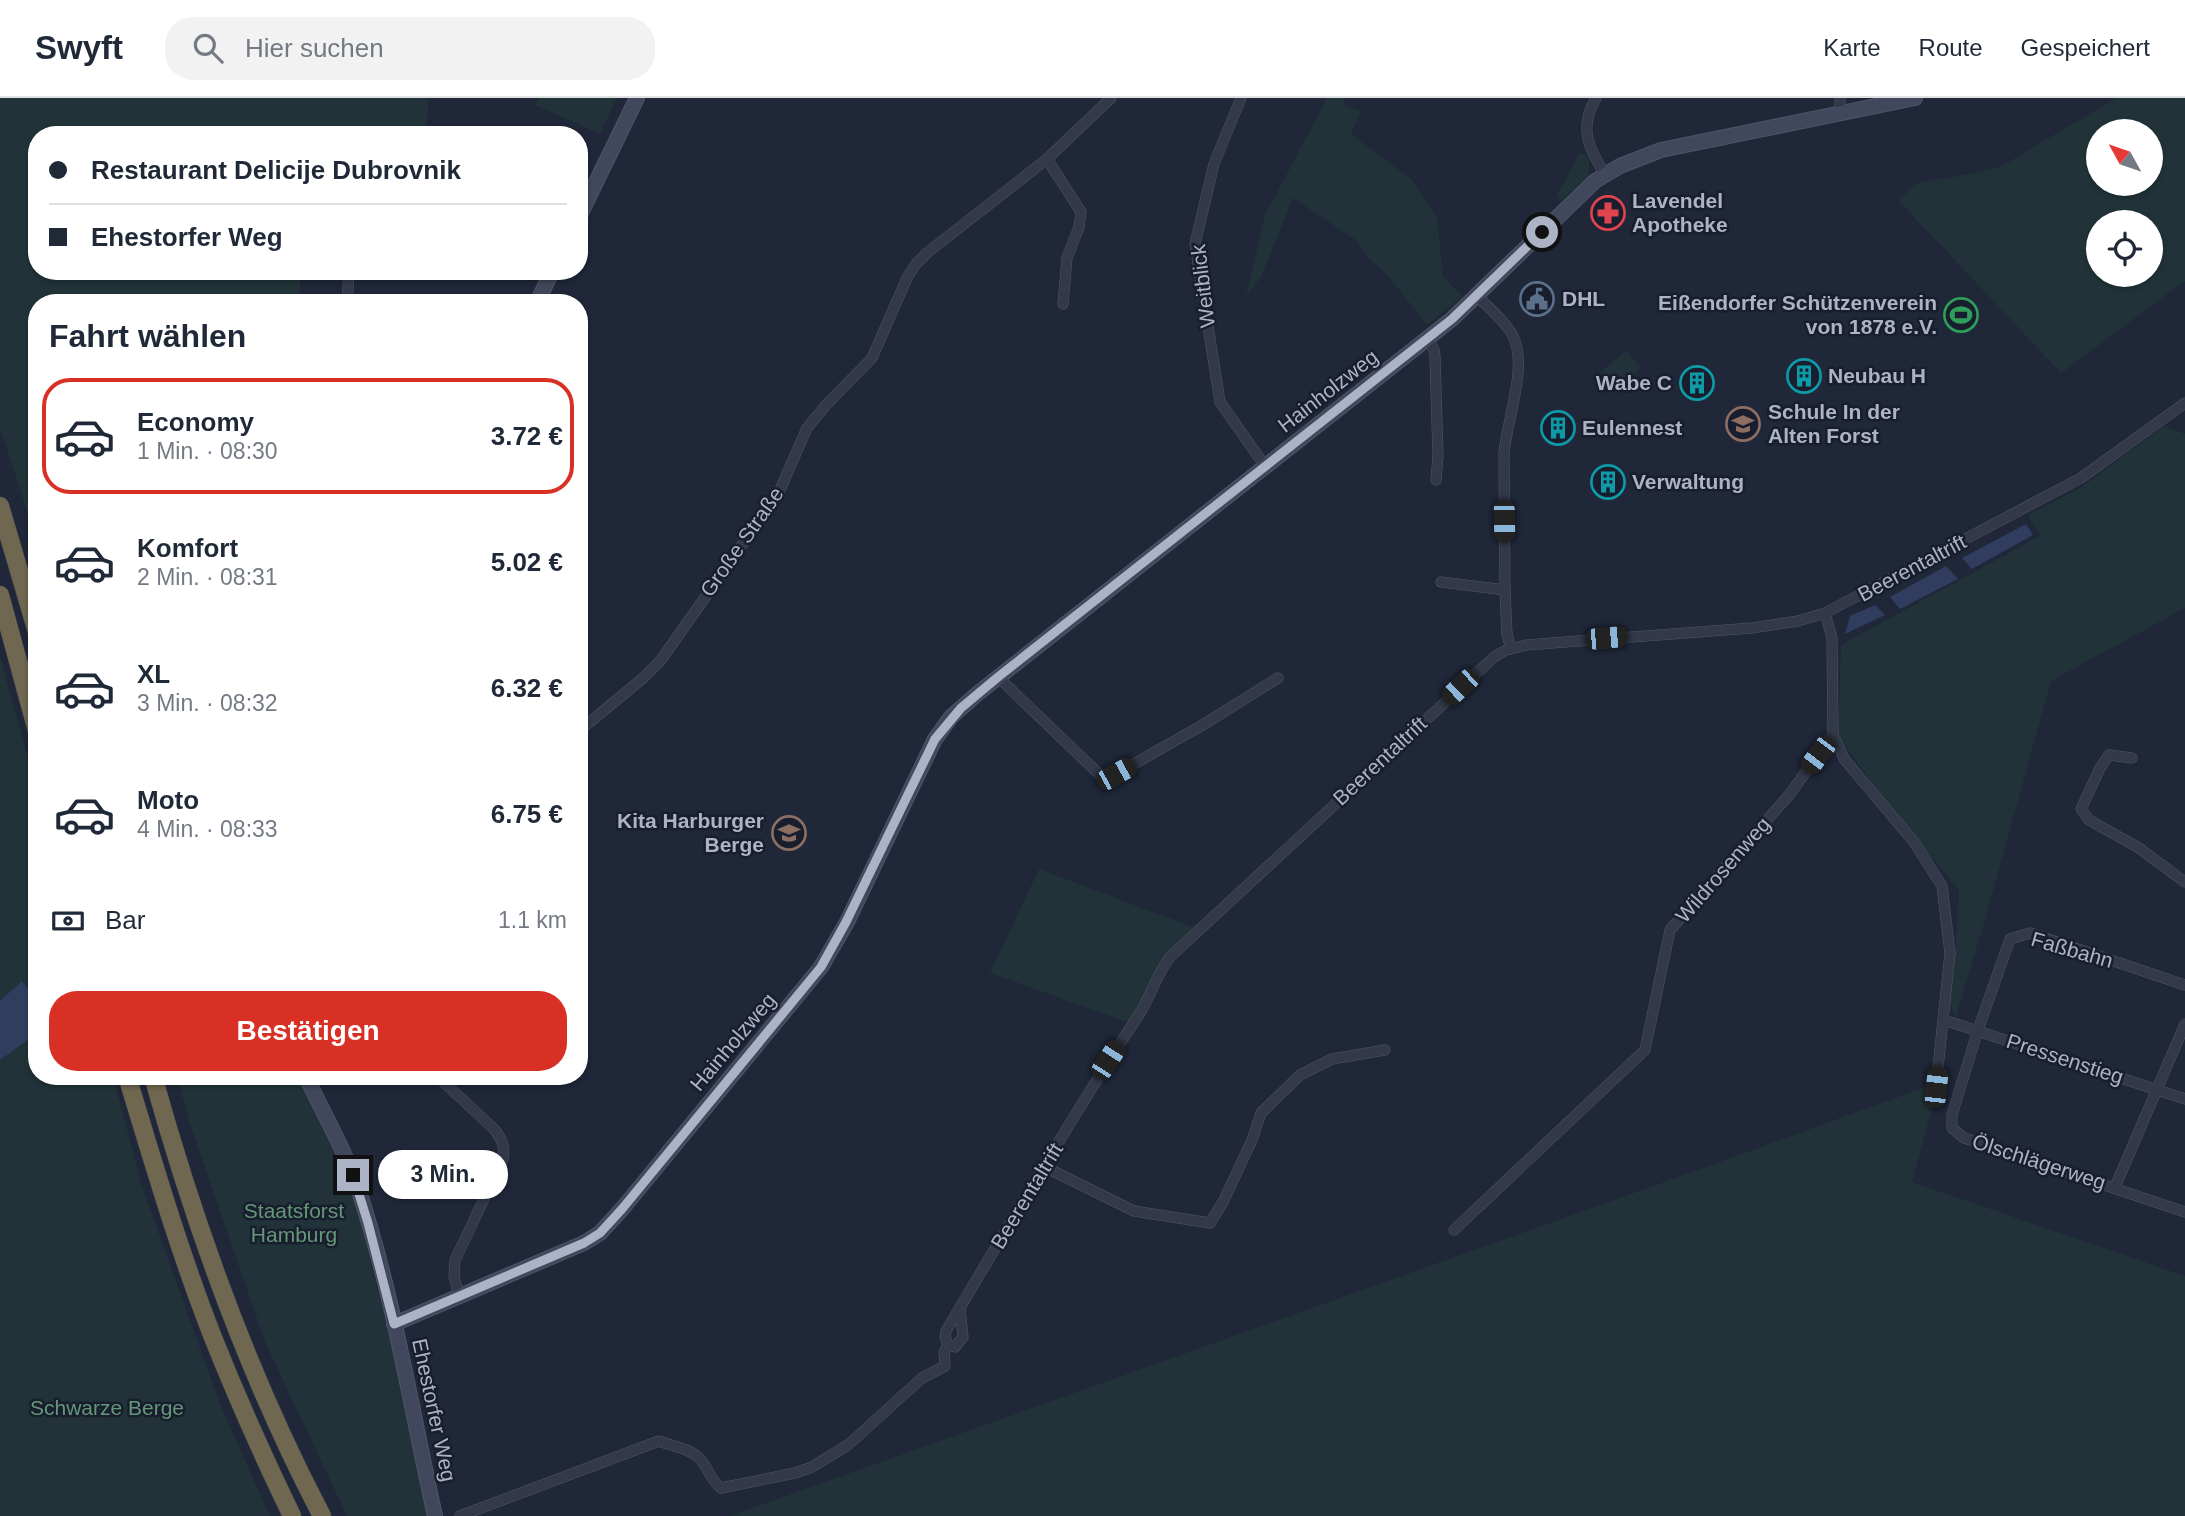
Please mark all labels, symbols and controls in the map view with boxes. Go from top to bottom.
search box [165,17,655,80]
text: Swyft [35,29,123,66]
icon: search [189,29,227,67]
text: Hier suchen [245,33,384,63]
text: Karte [1823,34,1881,61]
text: Route [1919,34,1983,61]
text: Gespeichert [2021,34,2150,61]
north arrow [2086,119,2163,196]
map controls [2086,119,2163,287]
text: Restaurant Delicije Dubrovnik [91,155,461,185]
place label: Lavendel Apotheke [1632,189,1728,236]
pharmacy icon: Lavendel Apotheke [1589,194,1627,232]
button: locate [2086,210,2163,287]
route start [1526,216,1558,248]
text: Ehestorfer Weg [91,222,283,252]
street label: Weitblick [1186,243,1219,329]
public building icon: DHL [1518,280,1556,318]
place label: DHL [1562,287,1605,310]
place label: Eißendorfer Schützenverein von 1878 e.V. [1658,291,1937,338]
sports icon: Eißendorfer Schützenverein von 1878 e.V. [1942,296,1980,334]
text: Fahrt wählen [49,318,246,354]
street label: Hainholzweg [1273,345,1382,437]
building icon: Neubau H [1785,357,1823,395]
building icon: Wabe C [1678,364,1716,402]
place label: Neubau H [1828,364,1926,387]
place label: Wabe C [1596,371,1672,394]
place label: Schule In der Alten Forst [1768,400,1900,447]
icon: car [53,405,116,468]
school or university icon: Schule In der Alten Forst [1724,405,1762,443]
text: Economy [137,407,254,437]
building icon: Eulennest [1539,409,1577,447]
place label: Eulennest [1582,416,1682,439]
text: 3.72 € [491,421,563,451]
text: 1 Min. · 08:30 [137,438,278,464]
building icon: Verwaltung [1589,463,1627,501]
place label: Verwaltung [1632,470,1744,493]
street label: Große Straße [695,483,788,601]
car [1494,500,1515,542]
street label: Beerentaltrift [1854,529,1970,606]
icon: car [53,531,116,594]
text: Komfort [137,533,238,563]
text: 5.02 € [491,547,563,577]
text: 2 Min. · 08:31 [137,564,278,590]
car [1585,626,1628,650]
icon: car [53,657,116,720]
text: XL [137,659,170,689]
car [1438,665,1483,709]
text: 6.32 € [491,673,563,703]
text: 3 Min. · 08:32 [137,690,278,716]
street label: Beerentaltrift [1328,712,1431,810]
car [1797,732,1840,778]
car [1093,755,1140,793]
icon: car [53,783,116,846]
text: Moto [137,785,199,815]
text: 6.75 € [491,799,563,829]
place label: Kita Harburger Berge [617,809,764,856]
street label: Wildrosenweg [1671,812,1775,927]
school or university icon: Kita Harburger Berge [770,814,808,852]
text: 4 Min. · 08:33 [137,816,278,842]
icon: cash [49,902,87,940]
text: Bar [105,905,145,935]
text: 1.1 km [498,907,567,933]
street label: Faßbahn [2029,927,2116,972]
street label: Hainholzweg [685,988,780,1095]
button: Bestätigen [49,991,567,1071]
street label: Pressenstieg [2004,1029,2126,1088]
car [1088,1037,1129,1083]
car [1924,1065,1949,1109]
street label: Ölschlägerweg [1970,1129,2109,1194]
street label: Beerentaltrift [986,1139,1067,1253]
callout: 3 Min. [378,1150,507,1200]
route end [337,1159,369,1191]
text: 3 Min. [410,1161,476,1187]
park label: Staatsforst Hamburg [244,1199,344,1246]
street label: Ehestorfer Weg [408,1336,461,1483]
park label: Schwarze Berge [30,1396,184,1419]

